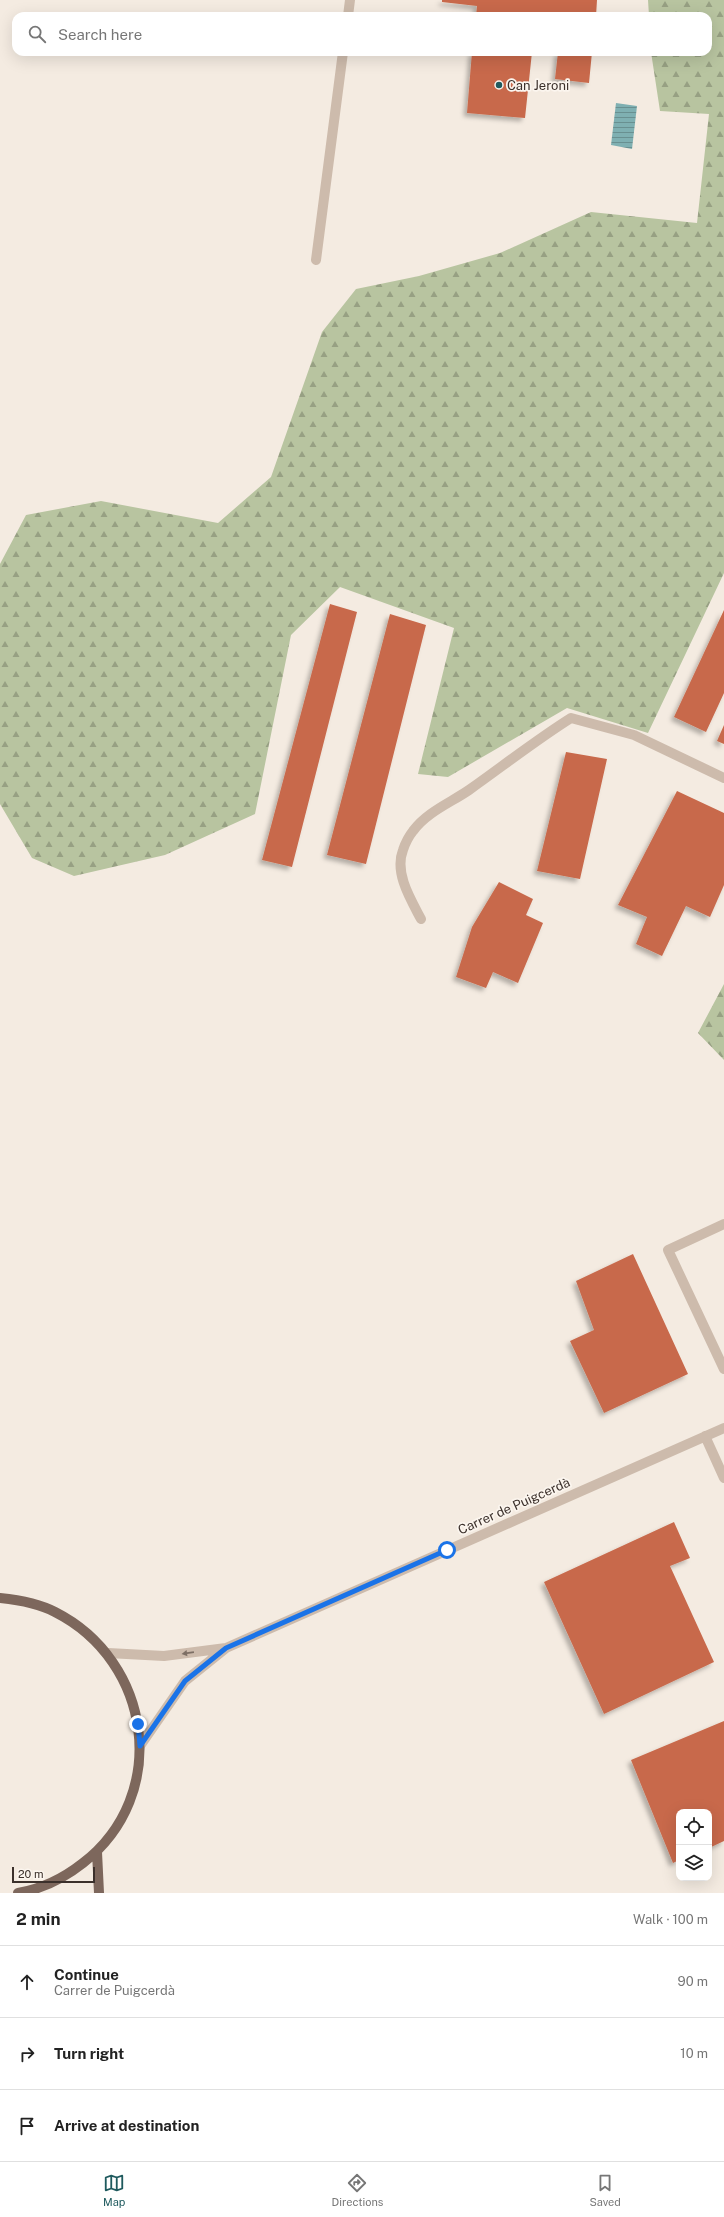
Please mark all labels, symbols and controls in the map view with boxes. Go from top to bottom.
search box [12,12,712,56]
icon: search [26,23,48,45]
text: Search here [58,26,142,43]
place label: Can Jeroni [507,78,569,93]
marker: Can Jeroni [494,80,504,90]
street label: Carrer de Puigcerdà [456,1475,572,1537]
route start [438,1541,456,1559]
one-way arrow [182,1650,194,1656]
route end [129,1715,147,1733]
map controls [676,1809,712,1881]
button: locate [676,1809,712,1845]
button: layers [676,1845,712,1881]
scale bar [12,1865,95,1884]
text: 20 m [18,1868,43,1880]
text: 2 min [16,1909,61,1929]
text: Walk · 100 m [633,1912,708,1927]
text: Continue [54,1966,119,1983]
icon: ahead [16,1971,38,1993]
text: 90 m [678,1974,708,1989]
text: Carrer de Puigcerdà [54,1983,175,1998]
icon: right [16,2043,38,2065]
text: Turn right [54,2045,124,2062]
text: 10 m [680,2046,708,2061]
icon: arrive [16,2115,38,2137]
text: Arrive at destination [54,2117,199,2134]
tab: Map [103,2172,125,2208]
tab: Directions [332,2172,383,2208]
tab: Saved [589,2172,621,2208]

